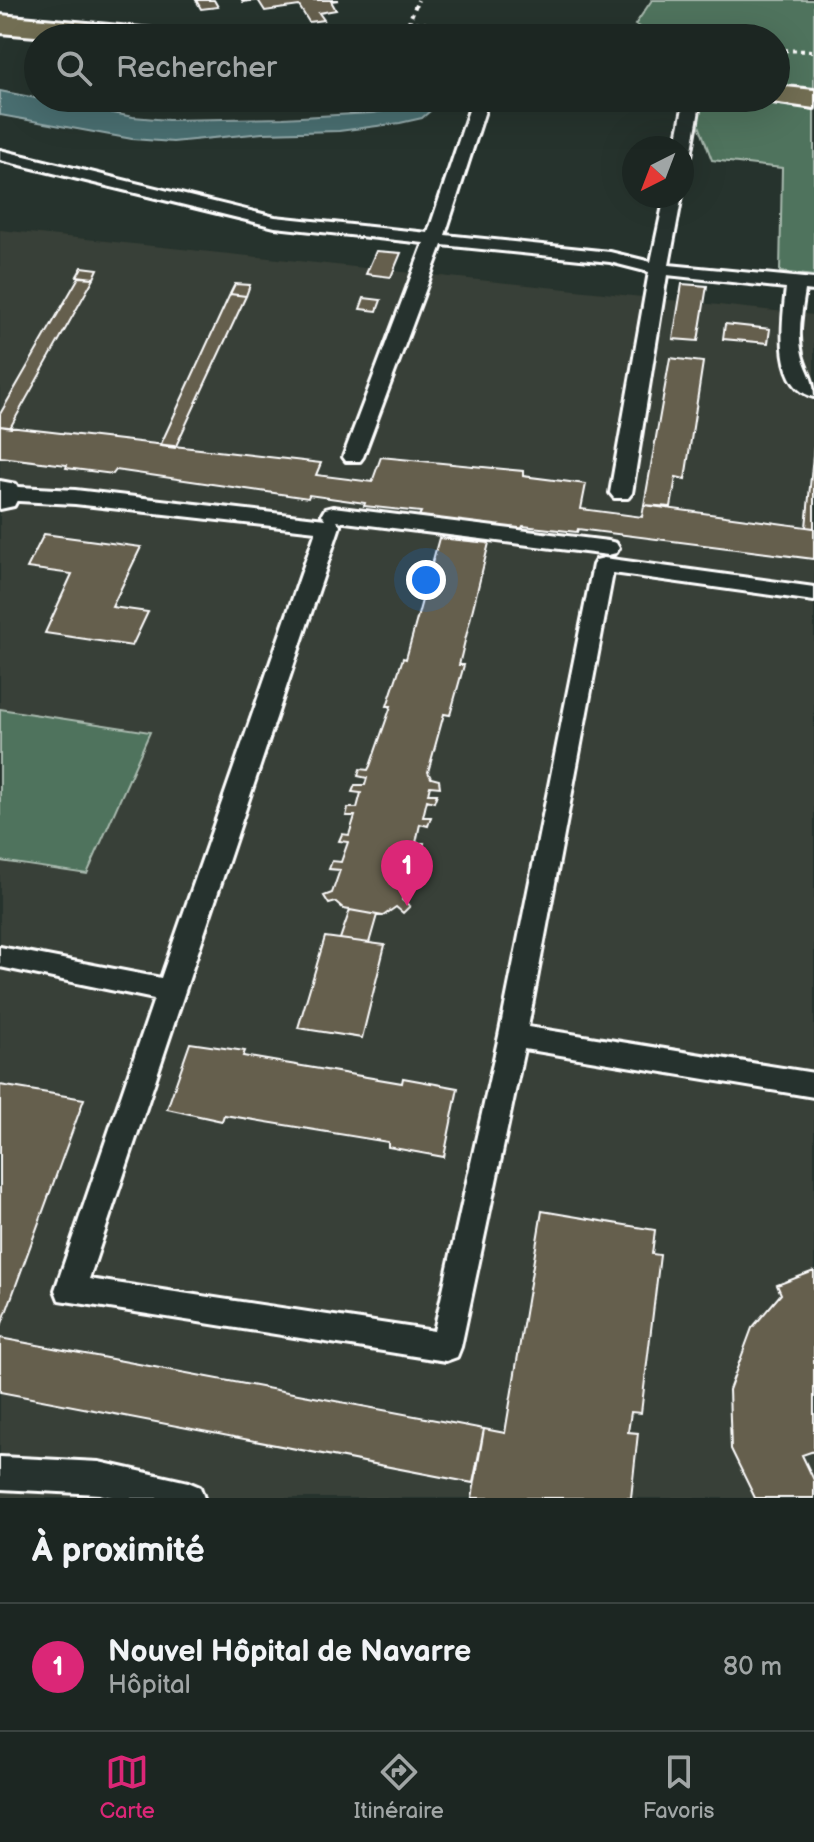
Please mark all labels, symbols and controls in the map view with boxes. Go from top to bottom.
search box [24,24,790,112]
icon: search [52,46,96,90]
text: Rechercher [116,50,277,86]
north arrow [622,136,694,208]
your location [406,560,446,600]
pin: 1 [381,840,433,906]
text: À proximité [32,1530,205,1571]
text: Nouvel Hôpital de Navarre [108,1634,471,1670]
text: 1 [53,1652,63,1683]
text: 80 m [723,1652,782,1683]
text: Hôpital [108,1670,191,1701]
tab: Carte [99,1750,155,1825]
tab: Itinéraire [354,1750,444,1825]
tab: Favoris [643,1750,715,1825]

